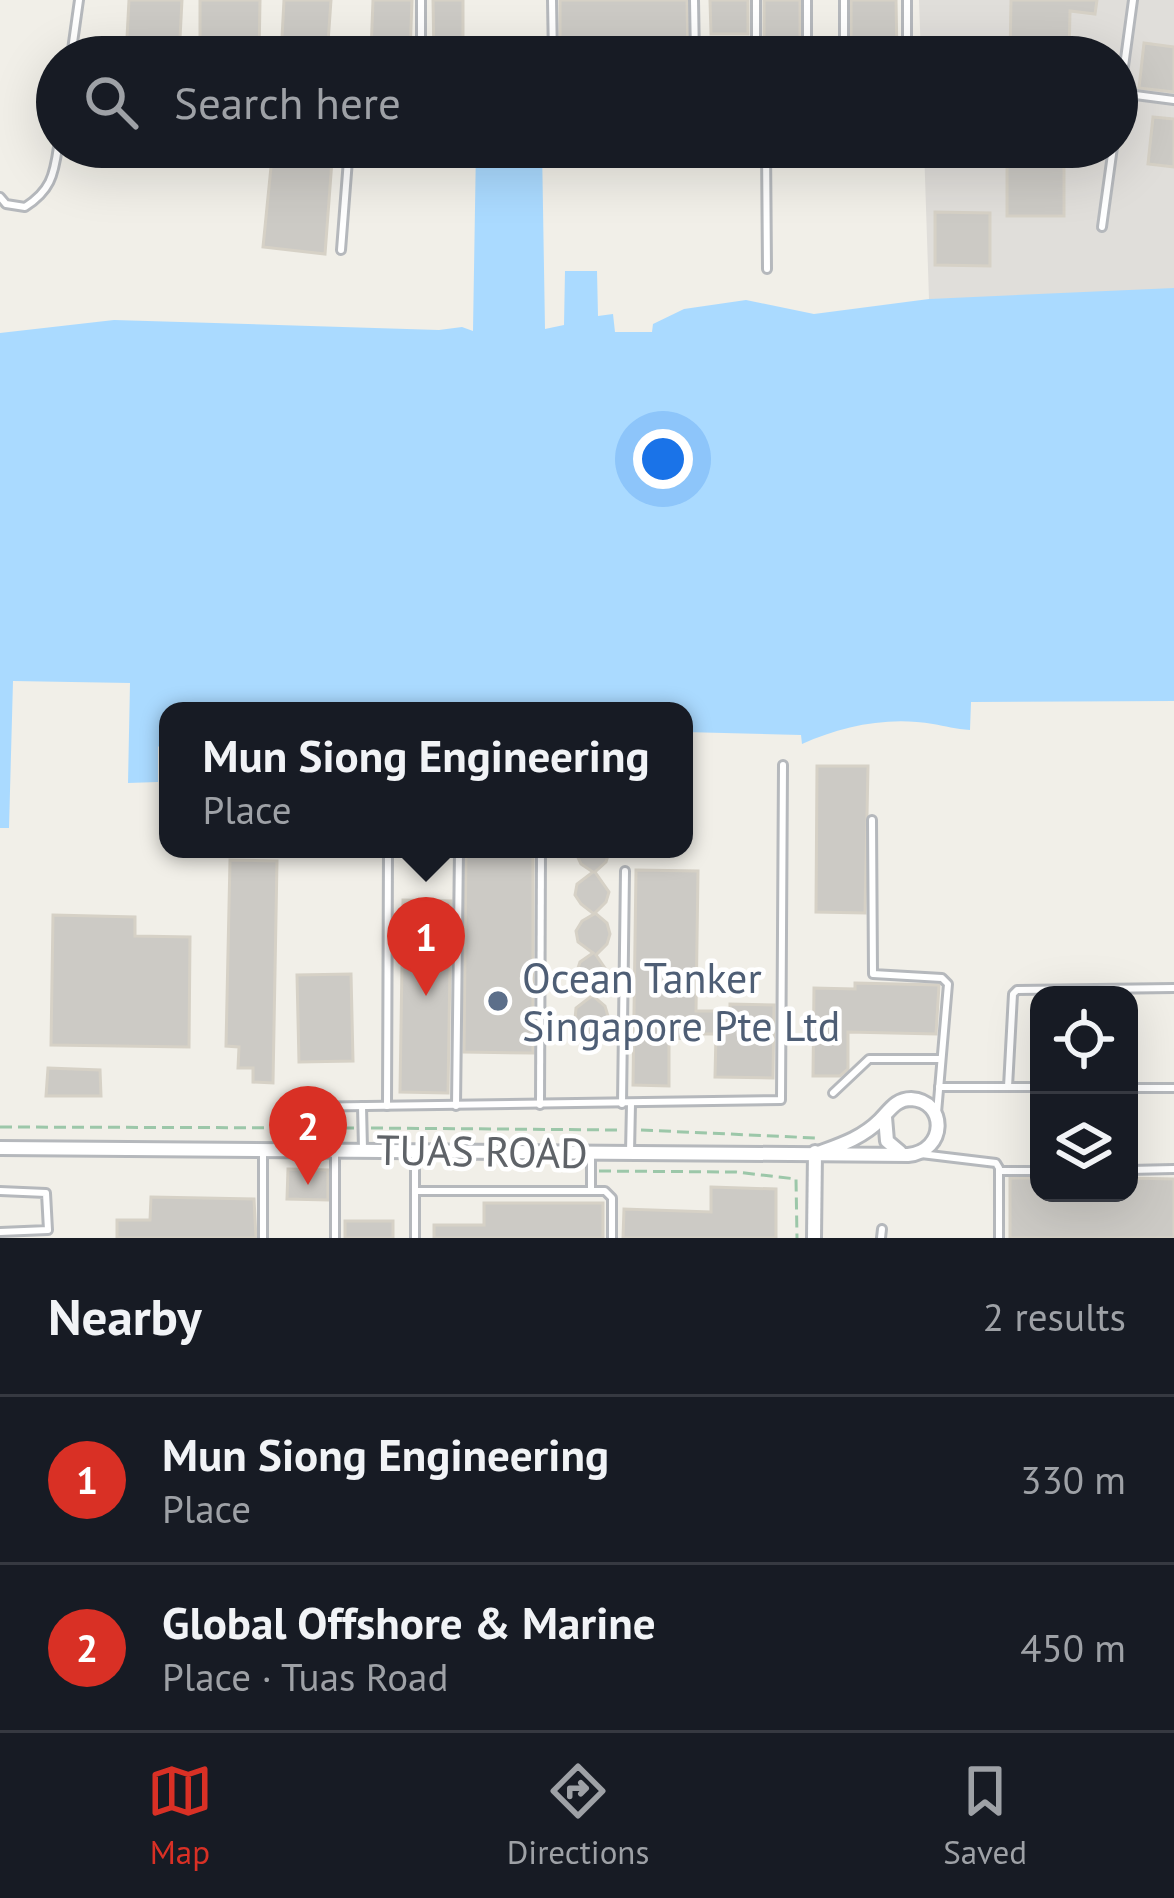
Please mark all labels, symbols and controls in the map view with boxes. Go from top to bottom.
search box [36,36,1138,168]
icon: search [78,69,144,135]
text: Search here [174,73,401,131]
your location [633,429,693,489]
popup [159,702,693,858]
text: Mun Siong Engineering [202,726,650,784]
text: Place [202,784,292,835]
pin: 1 [387,897,465,996]
place label: Ocean Tanker Singapore Pte Ltd [522,950,840,1053]
map controls [1030,986,1138,1202]
button: locate [1030,986,1138,1094]
marker: Ocean Tanker Singapore Pte Ltd [485,988,511,1014]
pin: 2 [269,1086,347,1185]
button: layers [1030,1094,1138,1202]
street label: TUAS ROAD [376,1122,588,1180]
text: Nearby [48,1283,202,1349]
text: 2 results [983,1291,1126,1342]
text: Mun Siong Engineering [162,1425,609,1483]
text: 1 [76,1454,98,1505]
text: 330 m [1020,1454,1126,1505]
text: Place [162,1483,251,1534]
text: Global Offshore & Marine [162,1593,656,1651]
text: 2 [76,1622,98,1673]
text: 450 m [1020,1622,1126,1673]
text: Place · Tuas Road [162,1651,448,1702]
tab: Map [147,1758,213,1873]
tab: Directions [507,1758,649,1873]
tab: Saved [943,1758,1027,1873]

